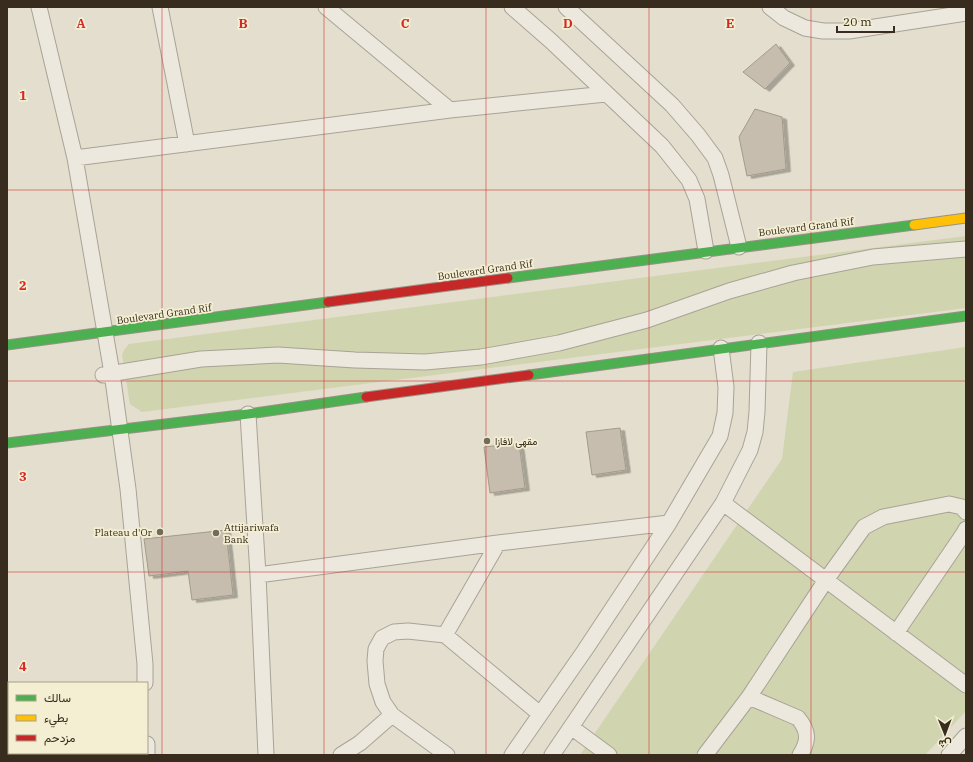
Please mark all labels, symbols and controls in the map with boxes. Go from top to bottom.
scale bar [837,8,894,34]
text: 20 m [843,14,872,29]
text: A [76,15,86,32]
text: B [238,15,248,32]
text: C [401,15,410,32]
text: D [563,15,573,32]
text: E [726,15,734,32]
text: 1 [19,87,27,104]
street label: Boulevard Grand Rif [758,215,855,239]
street label: Boulevard Grand Rif [437,257,534,283]
text: 2 [19,277,27,294]
street label: Boulevard Grand Rif [116,301,213,327]
place label: مقهى لافازا [495,435,537,448]
marker: مقهى لافازا [482,436,492,446]
text: 3 [19,468,27,485]
place label: Attijariwafa Bank [224,521,279,546]
place label: Plateau d'Or [95,526,153,539]
marker: Plateau d'Or [155,527,165,537]
marker: Attijariwafa Bank [211,528,221,538]
text: 4 [19,658,27,675]
legend [8,682,148,754]
text: سالك [44,690,71,705]
text: بطيء [44,710,68,728]
north arrow [925,714,965,754]
text: مزدحم [44,730,75,746]
text: ش [938,737,952,751]

